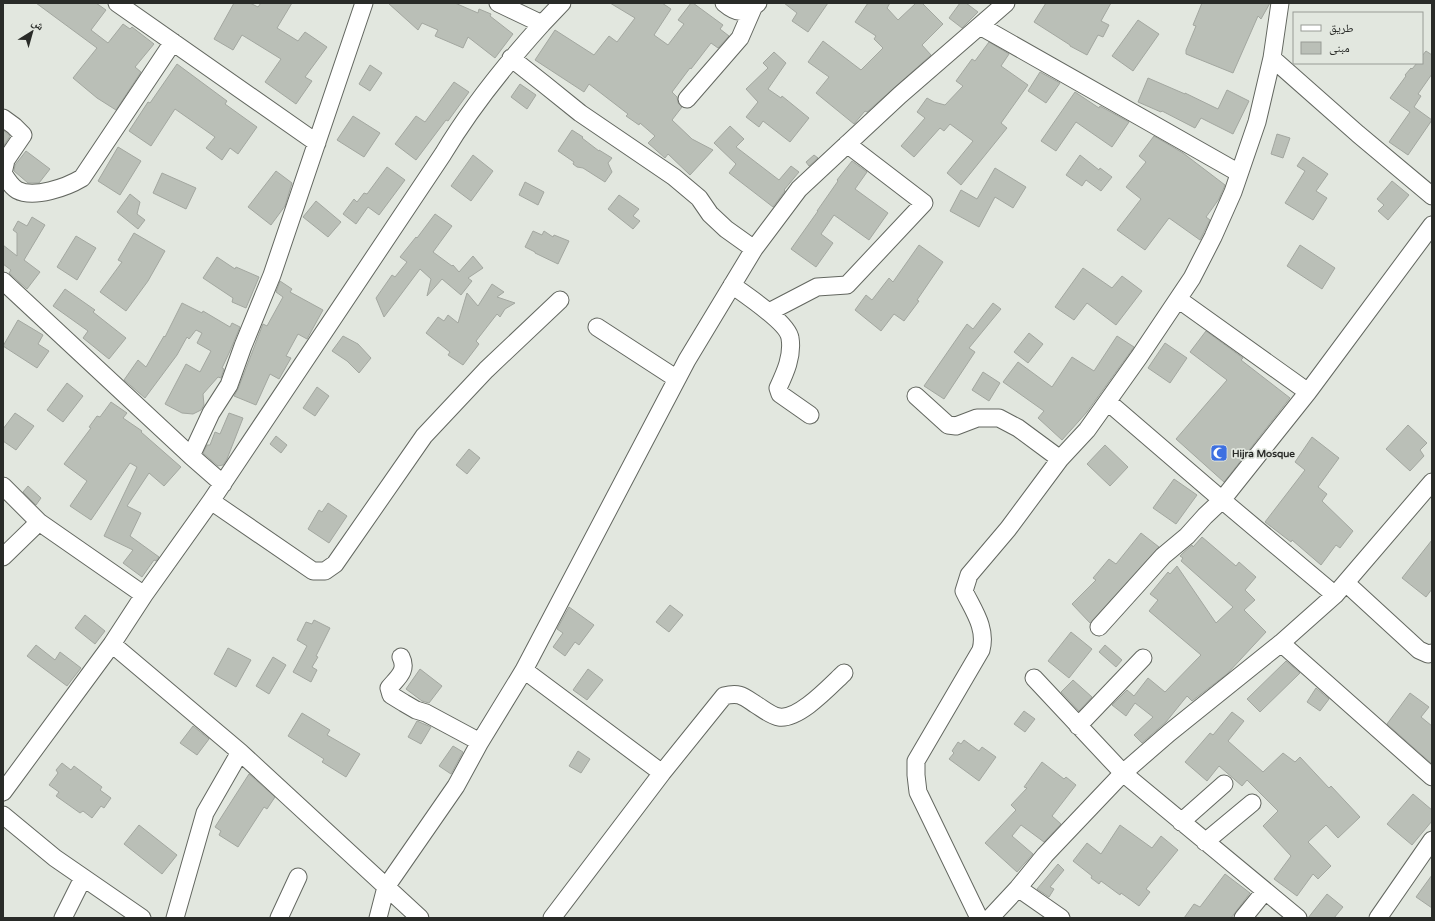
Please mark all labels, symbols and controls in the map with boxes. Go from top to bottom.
north arrow [12,12,52,52]
legend [1293,12,1423,64]
text: ش [29,16,47,34]
text: طريق [1329,21,1354,35]
text: مبنى [1329,41,1350,55]
mosque icon: Hijra Mosque [1209,443,1229,463]
place label: Hijra Mosque [1232,448,1295,460]

